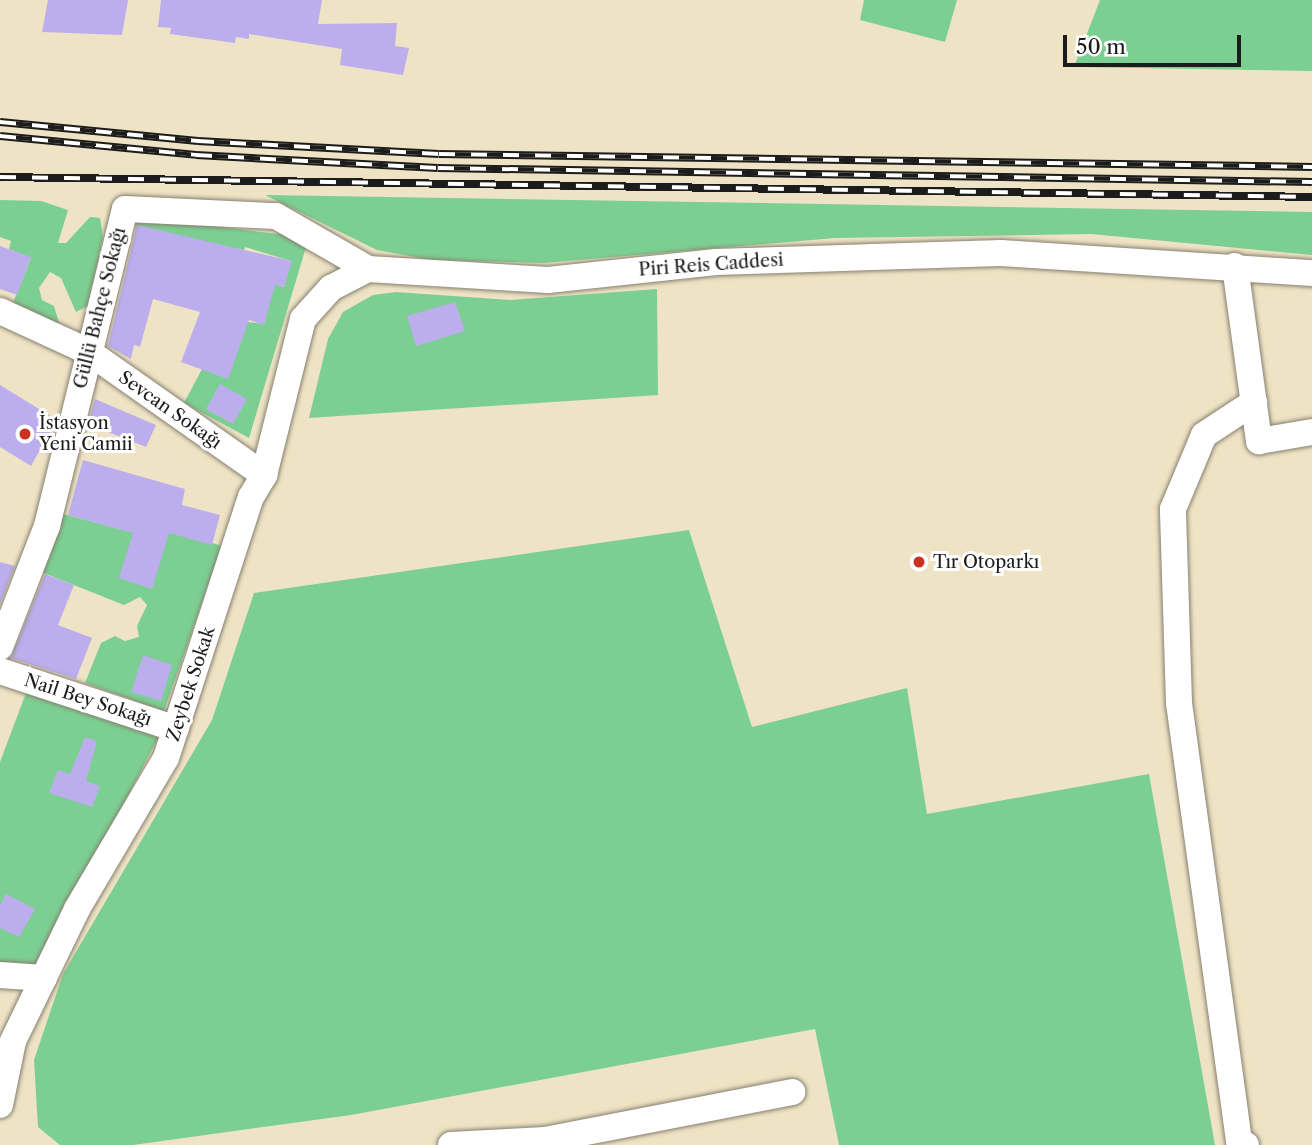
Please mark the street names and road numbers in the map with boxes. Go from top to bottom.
street label: Güllü Bahçe Sokağı [69,225,131,391]
street label: Piri Reis Caddesi [638,249,784,281]
street label: Sevcan Sokağı [114,366,226,454]
street label: Zeybek Sokak [162,624,220,744]
street label: Nail Bey Sokağı [22,669,154,731]

